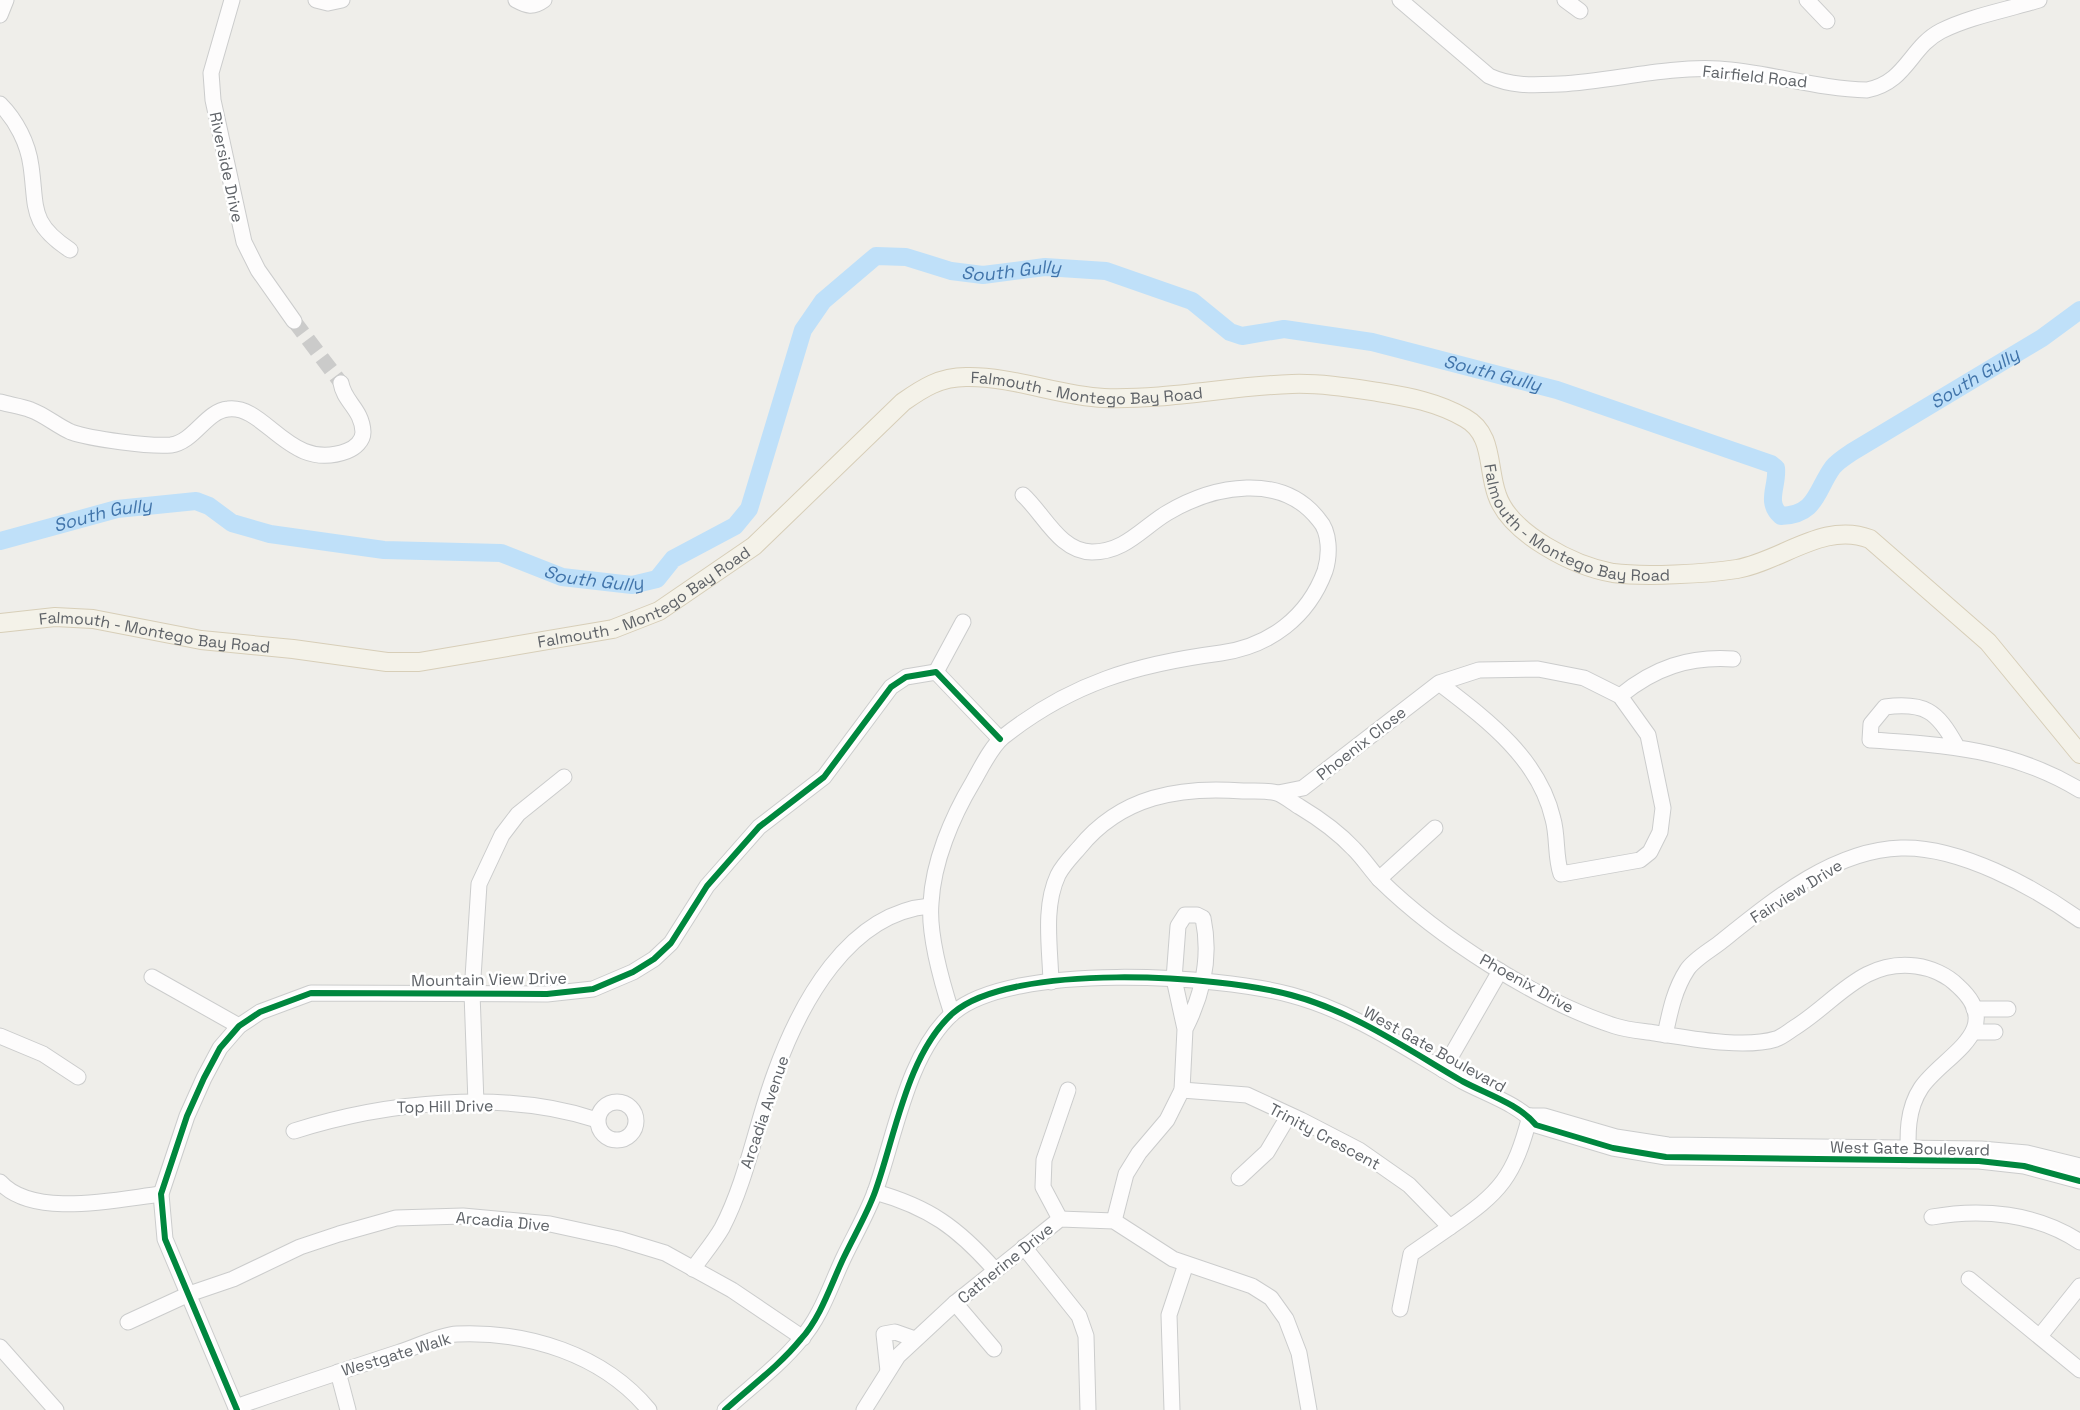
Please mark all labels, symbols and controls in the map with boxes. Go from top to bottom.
street label: Fairfield Road [1701,61,1808,92]
street label: Riverside Drive [205,110,248,224]
water label: South Gully [960,255,1063,286]
water label: South Gully [1926,342,2024,413]
water label: South Gully [1441,349,1545,397]
street label: Falmouth - Montego Bay Road [970,367,1204,409]
street label: Falmouth - Montego Bay Road [1479,462,1670,586]
water label: South Gully [51,493,154,537]
street label: Falmouth - Montego Bay Road [536,542,754,653]
water label: South Gully [541,559,646,596]
street label: Falmouth - Montego Bay Road [38,607,271,658]
street label: Phoenix Close [1312,702,1410,785]
street label: Fairview Drive [1746,855,1846,928]
street label: Phoenix Drive [1476,949,1578,1018]
street label: Mountain View Drive [411,968,567,991]
street label: West Gate Boulevard [1360,1002,1510,1097]
street label: Arcadia Avenue [735,1053,794,1171]
street label: Top Hill Drive [396,1095,494,1118]
street label: Trinity Crescent [1266,1098,1384,1175]
street label: West Gate Boulevard [1830,1137,1990,1160]
street label: Arcadia Dive [455,1207,551,1236]
street label: Catherine Drive [953,1218,1057,1308]
street label: Westgate Walk [339,1328,454,1381]

